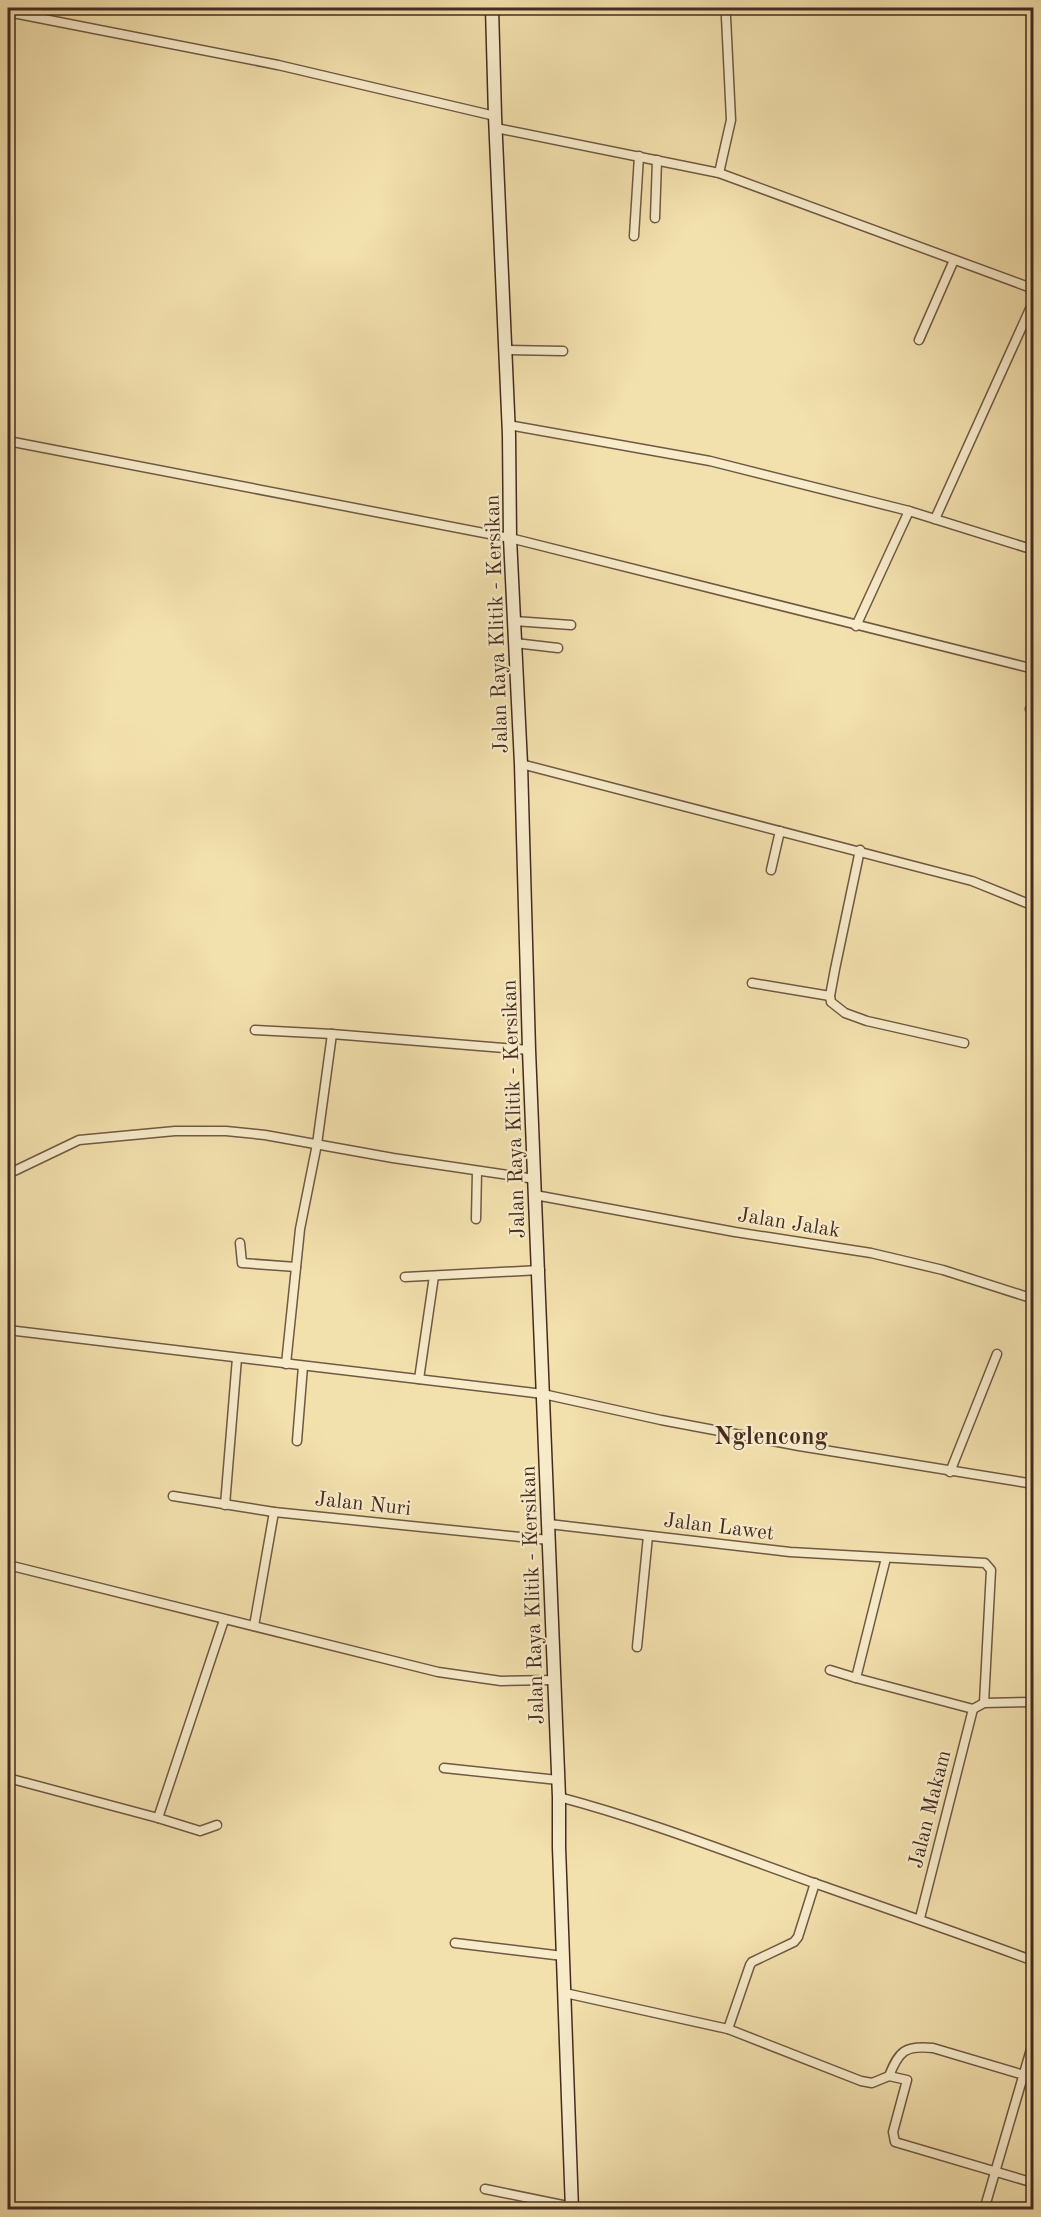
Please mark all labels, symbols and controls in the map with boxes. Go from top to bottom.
street label: Jalan Raya Klitik - Kersikan [482,494,513,754]
street label: Jalan Raya Klitik - Kersikan [499,979,530,1239]
street label: Jalan Jalak [736,1205,842,1242]
district label: Nglencong [714,1426,829,1450]
street label: Jalan Raya Klitik - Kersikan [518,1465,549,1725]
street label: Jalan Nuri [314,1489,412,1520]
street label: Jalan Lawet [662,1510,775,1545]
street label: Jalan Makam [906,1748,955,1871]

